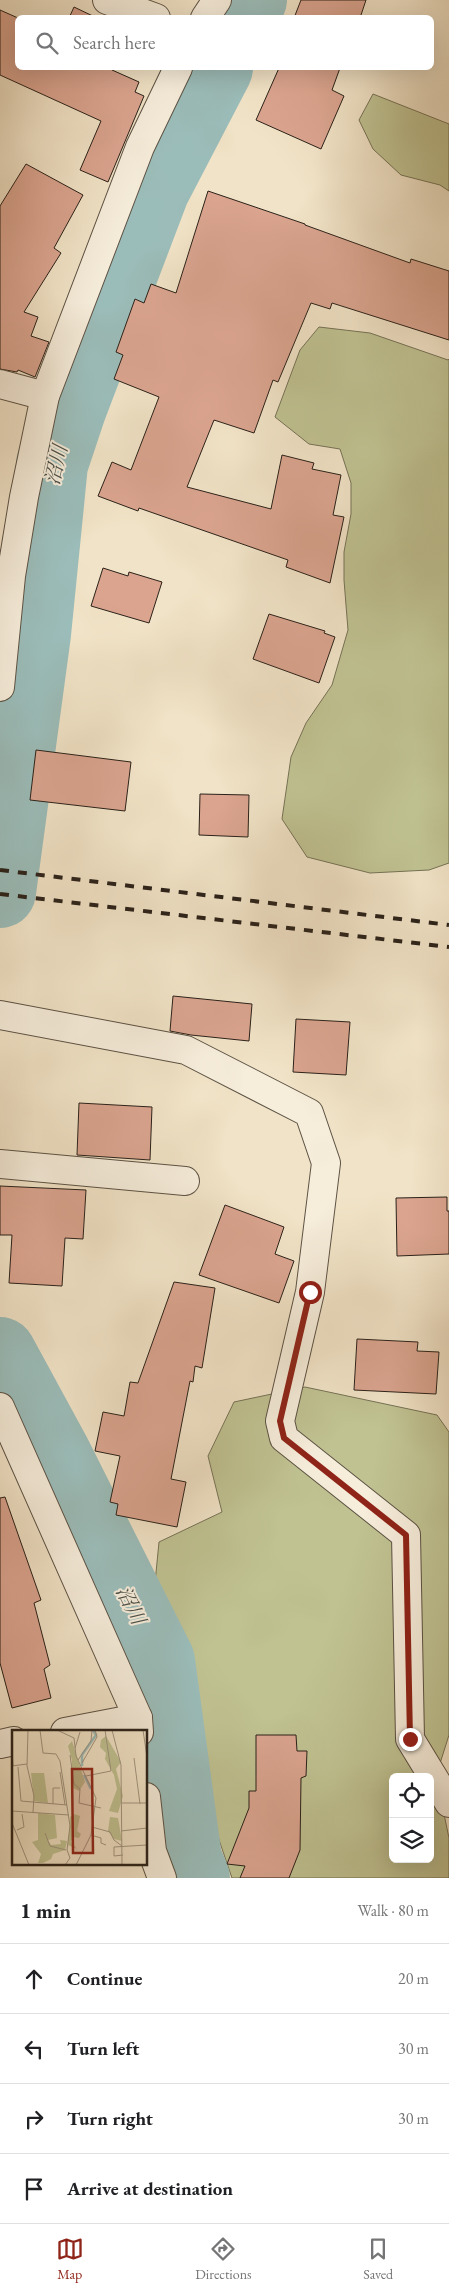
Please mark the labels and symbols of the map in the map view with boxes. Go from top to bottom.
water label: 沼川 [39,441,74,487]
route start [299,1281,322,1304]
water label: 沼川 [110,1581,153,1631]
route end [399,1728,422,1751]
inset map [12,1730,148,1866]

